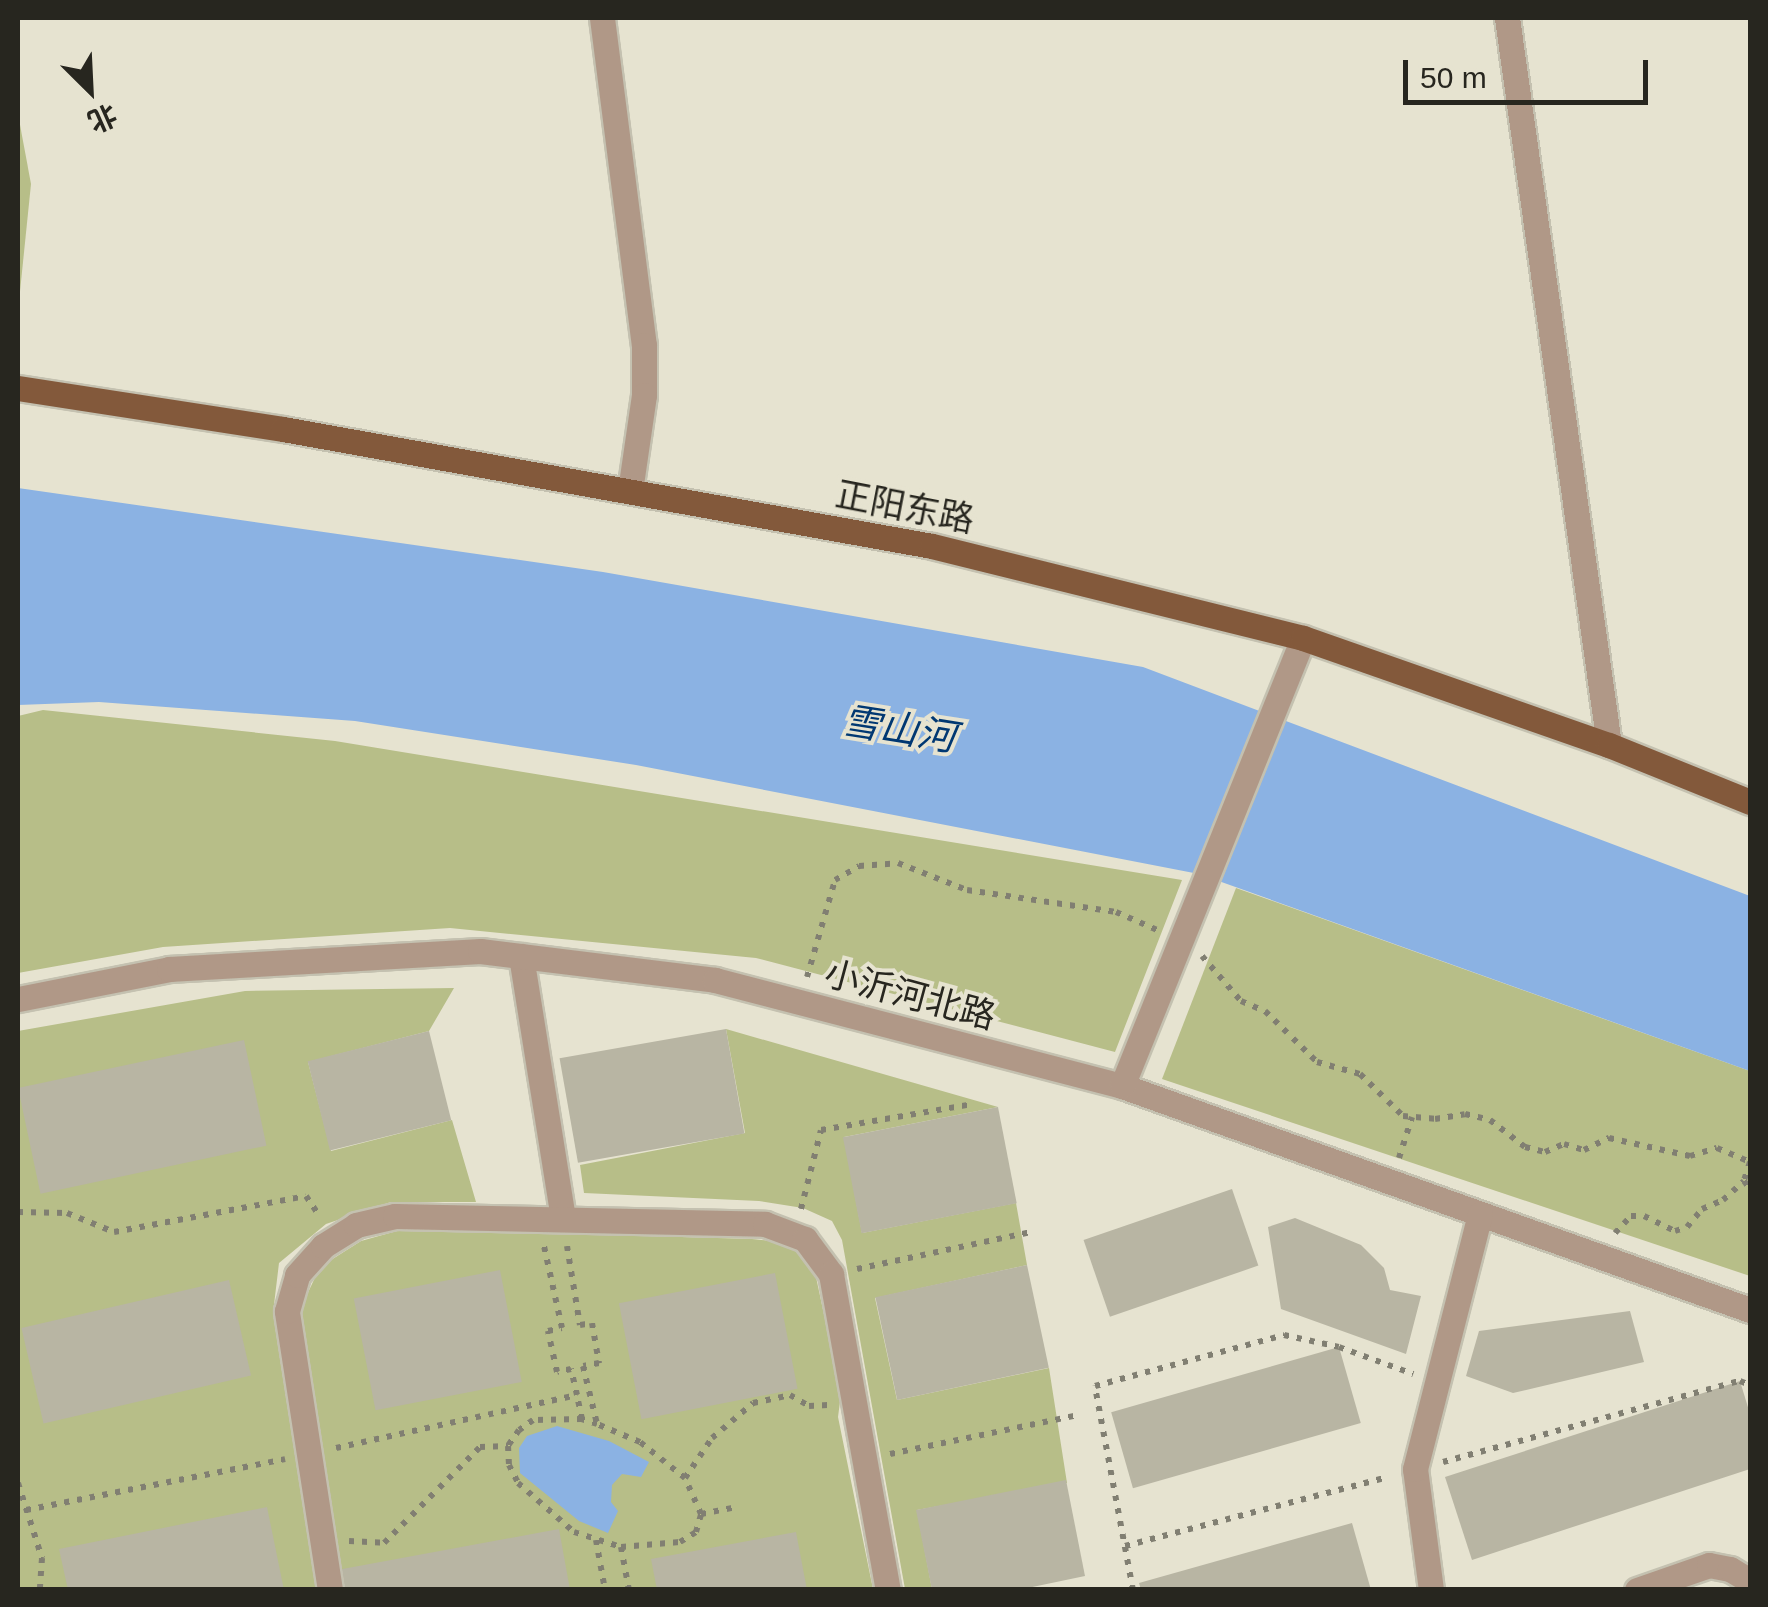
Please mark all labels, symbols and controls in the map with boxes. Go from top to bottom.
north arrow [40,40,140,140]
scale bar [1408,40,1653,102]
text: 50 m [1420,61,1487,94]
text: 北 [83,98,122,138]
street label: 正阳东路 [832,473,978,541]
water label: 雪山河 [839,699,959,761]
street label: 小沂河北路 [820,952,1000,1038]

